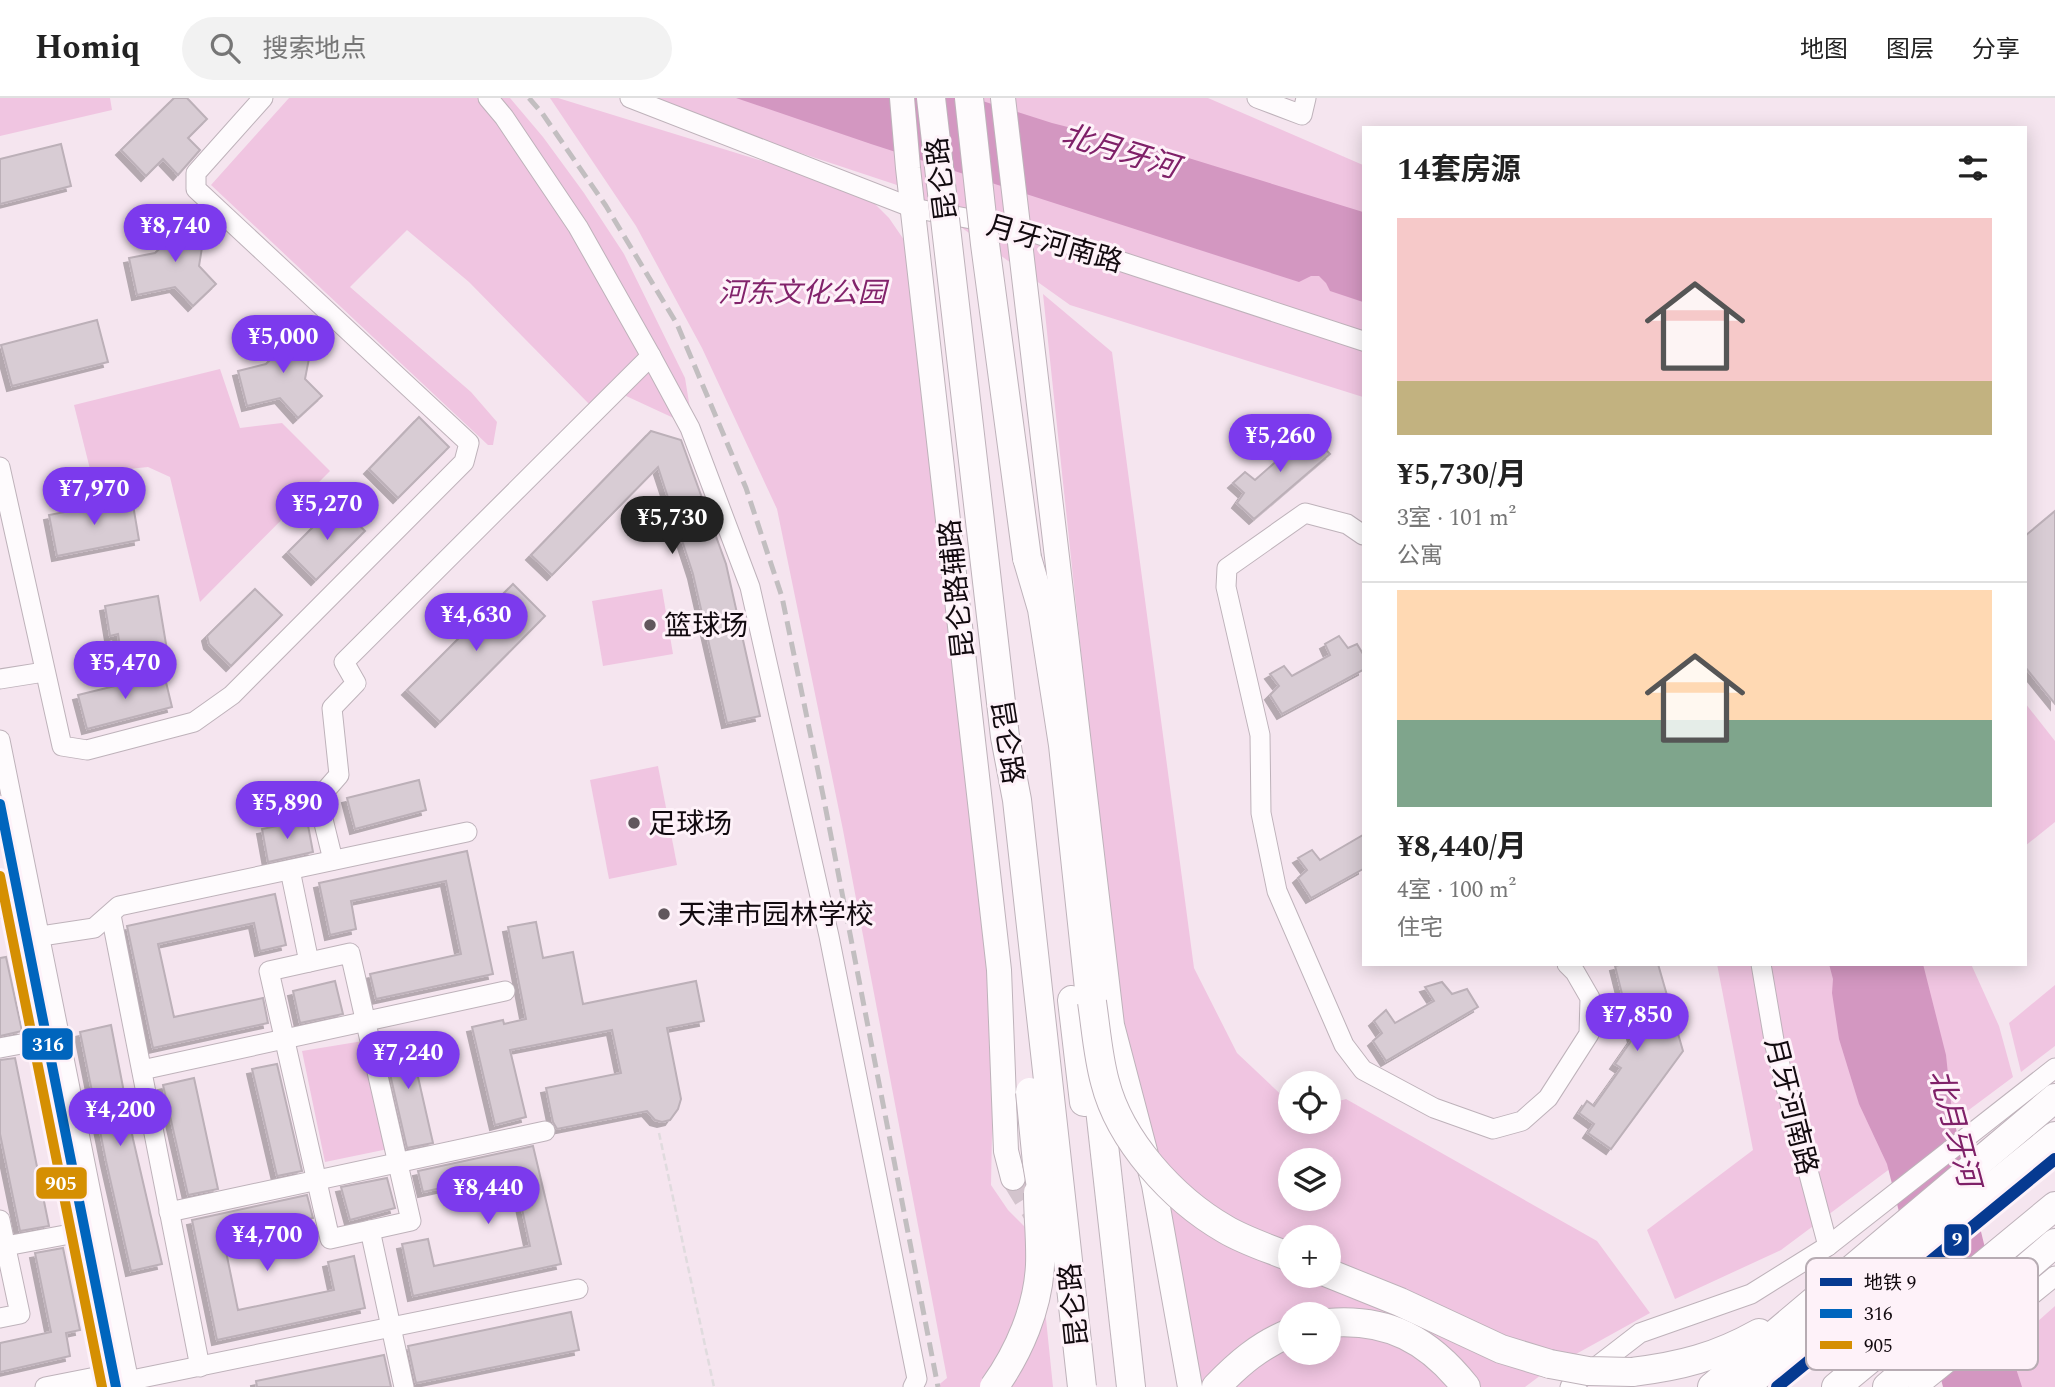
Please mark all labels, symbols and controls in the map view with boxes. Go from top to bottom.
search box [182,17,672,80]
text: Homiq [35,23,140,73]
icon: search [206,29,244,67]
text: 搜索地点 [262,29,366,69]
text: 地图 [1800,32,1848,68]
text: 图层 [1886,32,1934,68]
text: 分享 [1972,32,2020,68]
water label: 北月牙河 [1056,112,1189,193]
street label: 昆仑路 [916,135,969,223]
text: 14套房源 [1397,147,1521,193]
icon: filters [1954,149,1992,187]
pin: ¥8,740 [118,204,232,264]
street label: 月牙河南路 [981,204,1128,284]
text: ¥8,740 [140,209,210,244]
icon: home [1632,263,1758,389]
park label: 河东文化公园 [718,272,890,315]
pin: ¥5,000 [226,316,340,375]
text: ¥5,000 [248,320,318,355]
pin: ¥5,260 [1223,414,1337,474]
text: ¥5,260 [1245,419,1315,454]
text: ¥5,730/月 [1397,452,1527,498]
pin: ¥7,970 [37,468,151,527]
text: ¥7,970 [59,472,129,507]
pin: ¥5,270 [270,482,384,542]
text: ¥5,270 [292,487,362,522]
pin: ¥5,730 [615,496,729,556]
text: ¥5,730 [637,501,707,536]
text: 3室 · 101 m² [1397,501,1516,536]
street label: 昆仑路辅路 [929,517,986,661]
text: 公寓 [1397,539,1443,574]
pin: ¥4,630 [419,594,533,653]
text: ¥4,630 [441,598,511,633]
place label: 篮球场 [664,605,748,648]
marker: 篮球场 [642,617,658,633]
icon: home [1632,635,1758,761]
pin: ¥5,470 [68,642,182,701]
text: ¥5,470 [90,646,160,681]
street label: 昆仑路 [979,697,1034,787]
pin: ¥5,890 [230,782,344,841]
text: ¥5,890 [252,786,322,821]
place label: 足球场 [648,803,732,846]
marker: 足球场 [626,815,642,831]
text: ¥8,440/月 [1397,824,1527,870]
text: 4室 · 100 m² [1397,873,1516,908]
place label: 天津市园林学校 [678,894,874,937]
marker: 天津市园林学校 [656,906,672,922]
text: 住宅 [1397,911,1443,946]
pin: ¥7,850 [1580,993,1694,1053]
text: ¥7,850 [1602,998,1672,1033]
line badge: 316 [21,1027,74,1061]
text: 316 [32,1031,64,1060]
pin: ¥7,240 [351,1032,465,1091]
street label: 月牙河南路 [1753,1033,1828,1179]
text: ¥7,240 [373,1036,443,1071]
water label: 北月牙河 [1916,1064,1993,1197]
map controls [1278,1071,1341,1365]
button: locate [1278,1071,1341,1134]
pin: ¥4,200 [63,1088,177,1148]
text: ¥4,200 [85,1093,155,1128]
button: layers [1278,1148,1341,1211]
line badge: 905 [35,1166,88,1200]
pin: ¥8,440 [431,1166,545,1226]
text: 905 [45,1170,77,1199]
text: ¥8,440 [453,1171,523,1206]
pin: ¥4,700 [210,1214,324,1273]
text: ¥4,700 [232,1218,302,1253]
line badge: 9 [1943,1223,1970,1257]
button: + [1278,1225,1341,1288]
text: 9 [1952,1226,1963,1255]
legend [1806,1258,2038,1370]
street label: 昆仑路 [1049,1261,1100,1349]
text: 地铁 9 [1864,1269,1916,1298]
text: 316 [1864,1300,1893,1329]
button: − [1278,1302,1341,1365]
text: 905 [1864,1332,1893,1361]

